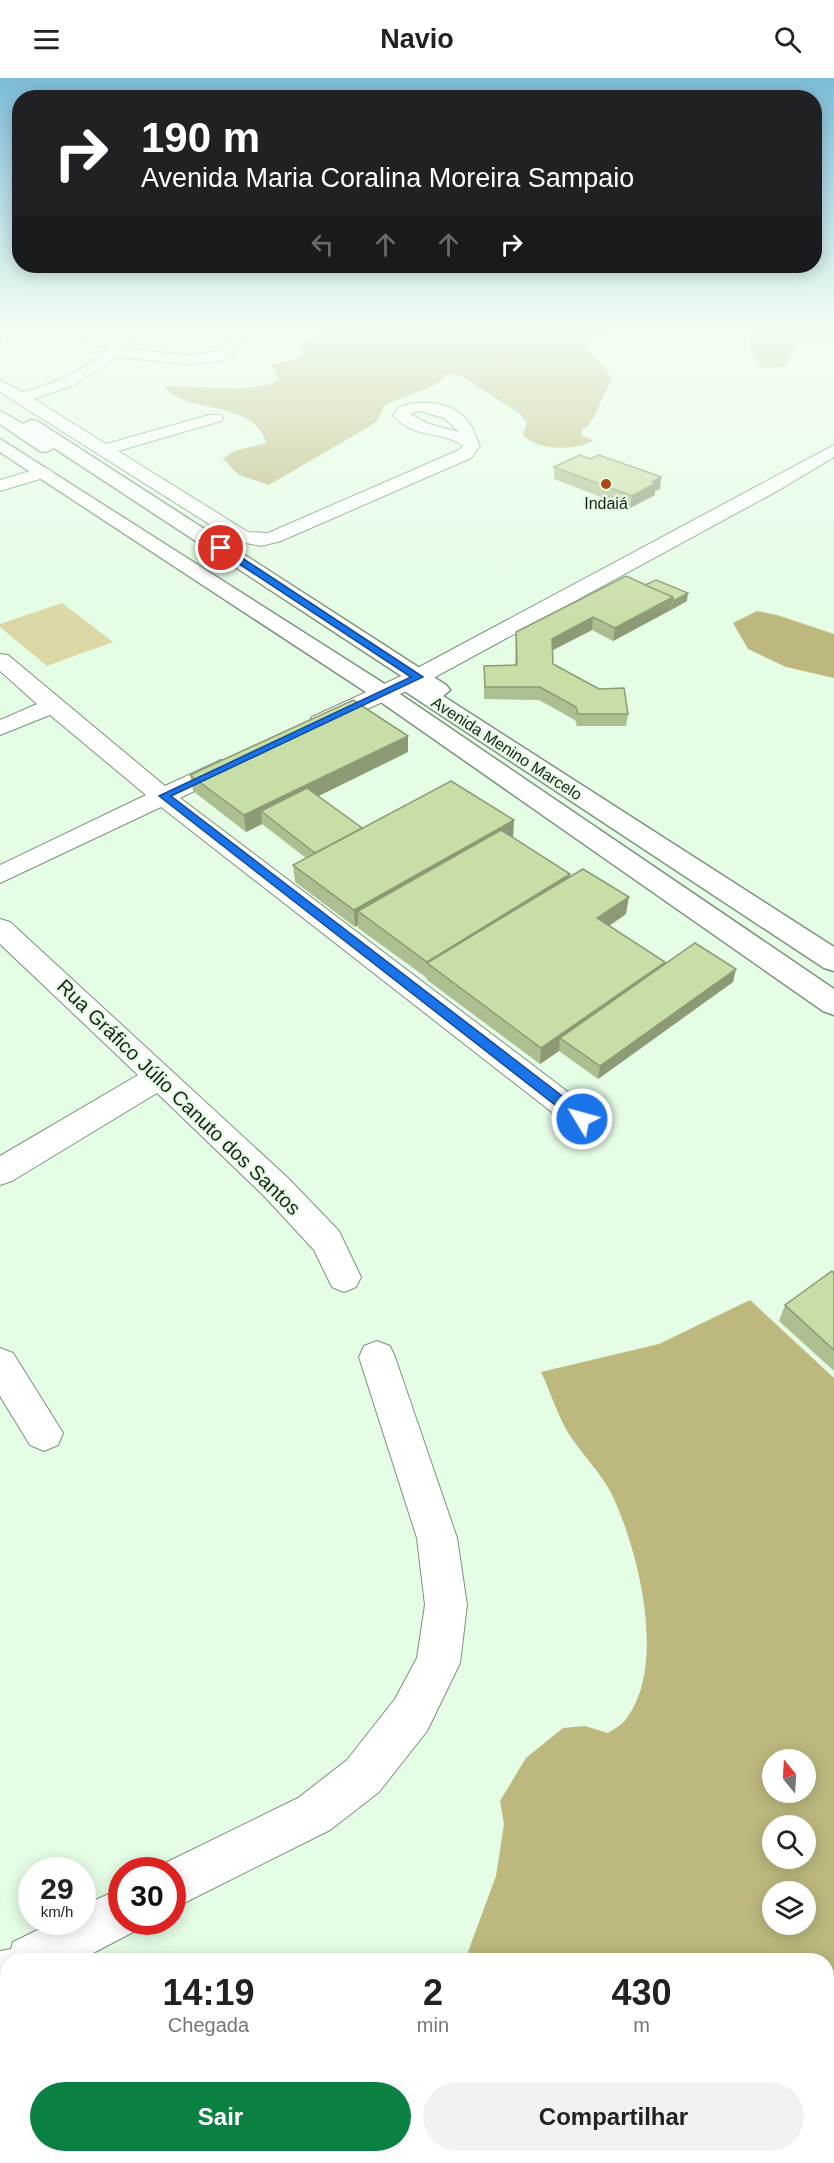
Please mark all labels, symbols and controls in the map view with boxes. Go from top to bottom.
icon: menu [30,23,63,56]
icon: search [771,23,804,56]
text: Navio [380,24,454,54]
icon: right [42,114,120,192]
text: 190 m [141,114,260,161]
text: Avenida Maria Coralina Moreira Sampaio [141,163,634,193]
icon: left [306,228,339,261]
icon: ahead [369,228,402,261]
icon: ahead [432,228,465,261]
icon: right [495,228,528,261]
marker: Indaiá [599,477,613,491]
place label: Indaiá [584,495,628,512]
pin [195,522,246,573]
icon: arrive [204,531,237,564]
street label: Avenida Menino Marcelo [428,693,585,803]
street label: Rua Gráfico Júlio Canuto dos Santos [53,975,305,1219]
position arrow [550,1087,614,1151]
north arrow [762,1749,816,1803]
map controls [762,1749,816,1935]
button: search [762,1815,816,1869]
speed limit sign: 30 [108,1857,186,1935]
text: 29 [40,1872,74,1905]
button: layers [762,1881,816,1935]
text: km/h [41,1903,73,1920]
text: 14:19 [162,1972,254,2013]
text: 2 [423,1972,443,2013]
text: 430 [611,1972,672,2013]
text: Chegada [168,2014,249,2036]
text: min [417,2014,449,2036]
text: m [633,2014,650,2036]
button: Sair [30,2082,411,2151]
button: Compartilhar [423,2082,804,2151]

